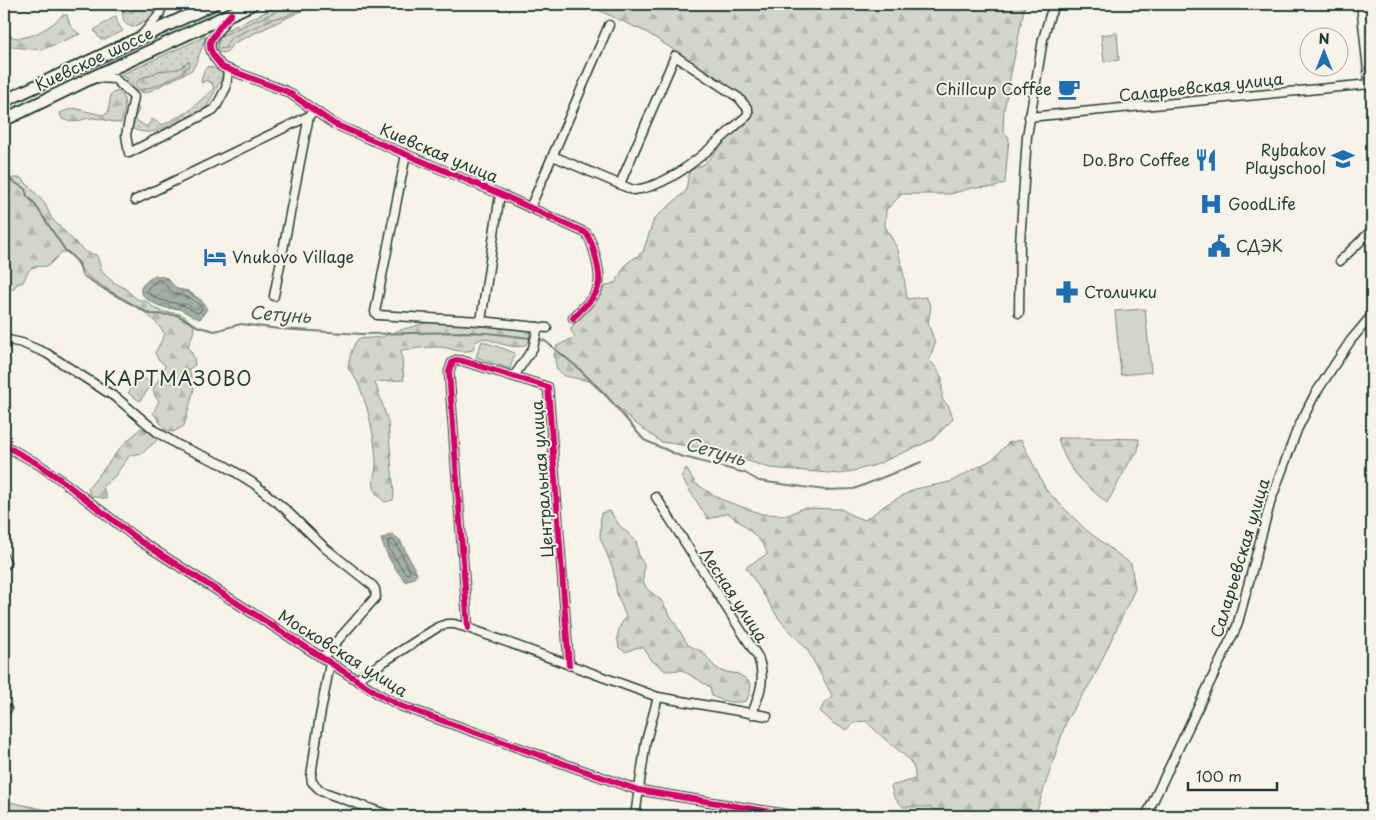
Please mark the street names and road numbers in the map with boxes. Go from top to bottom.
street label: Киевское шоссе [31,20,157,96]
street label: Саларьевская улица [1117,65,1284,107]
street label: Киевская улица [376,116,502,188]
street label: Центральная улица [524,400,558,559]
street label: Саларьевская улица [1203,475,1275,640]
street label: Лесная улица [695,542,775,647]
street label: Московская улица [274,603,413,702]

